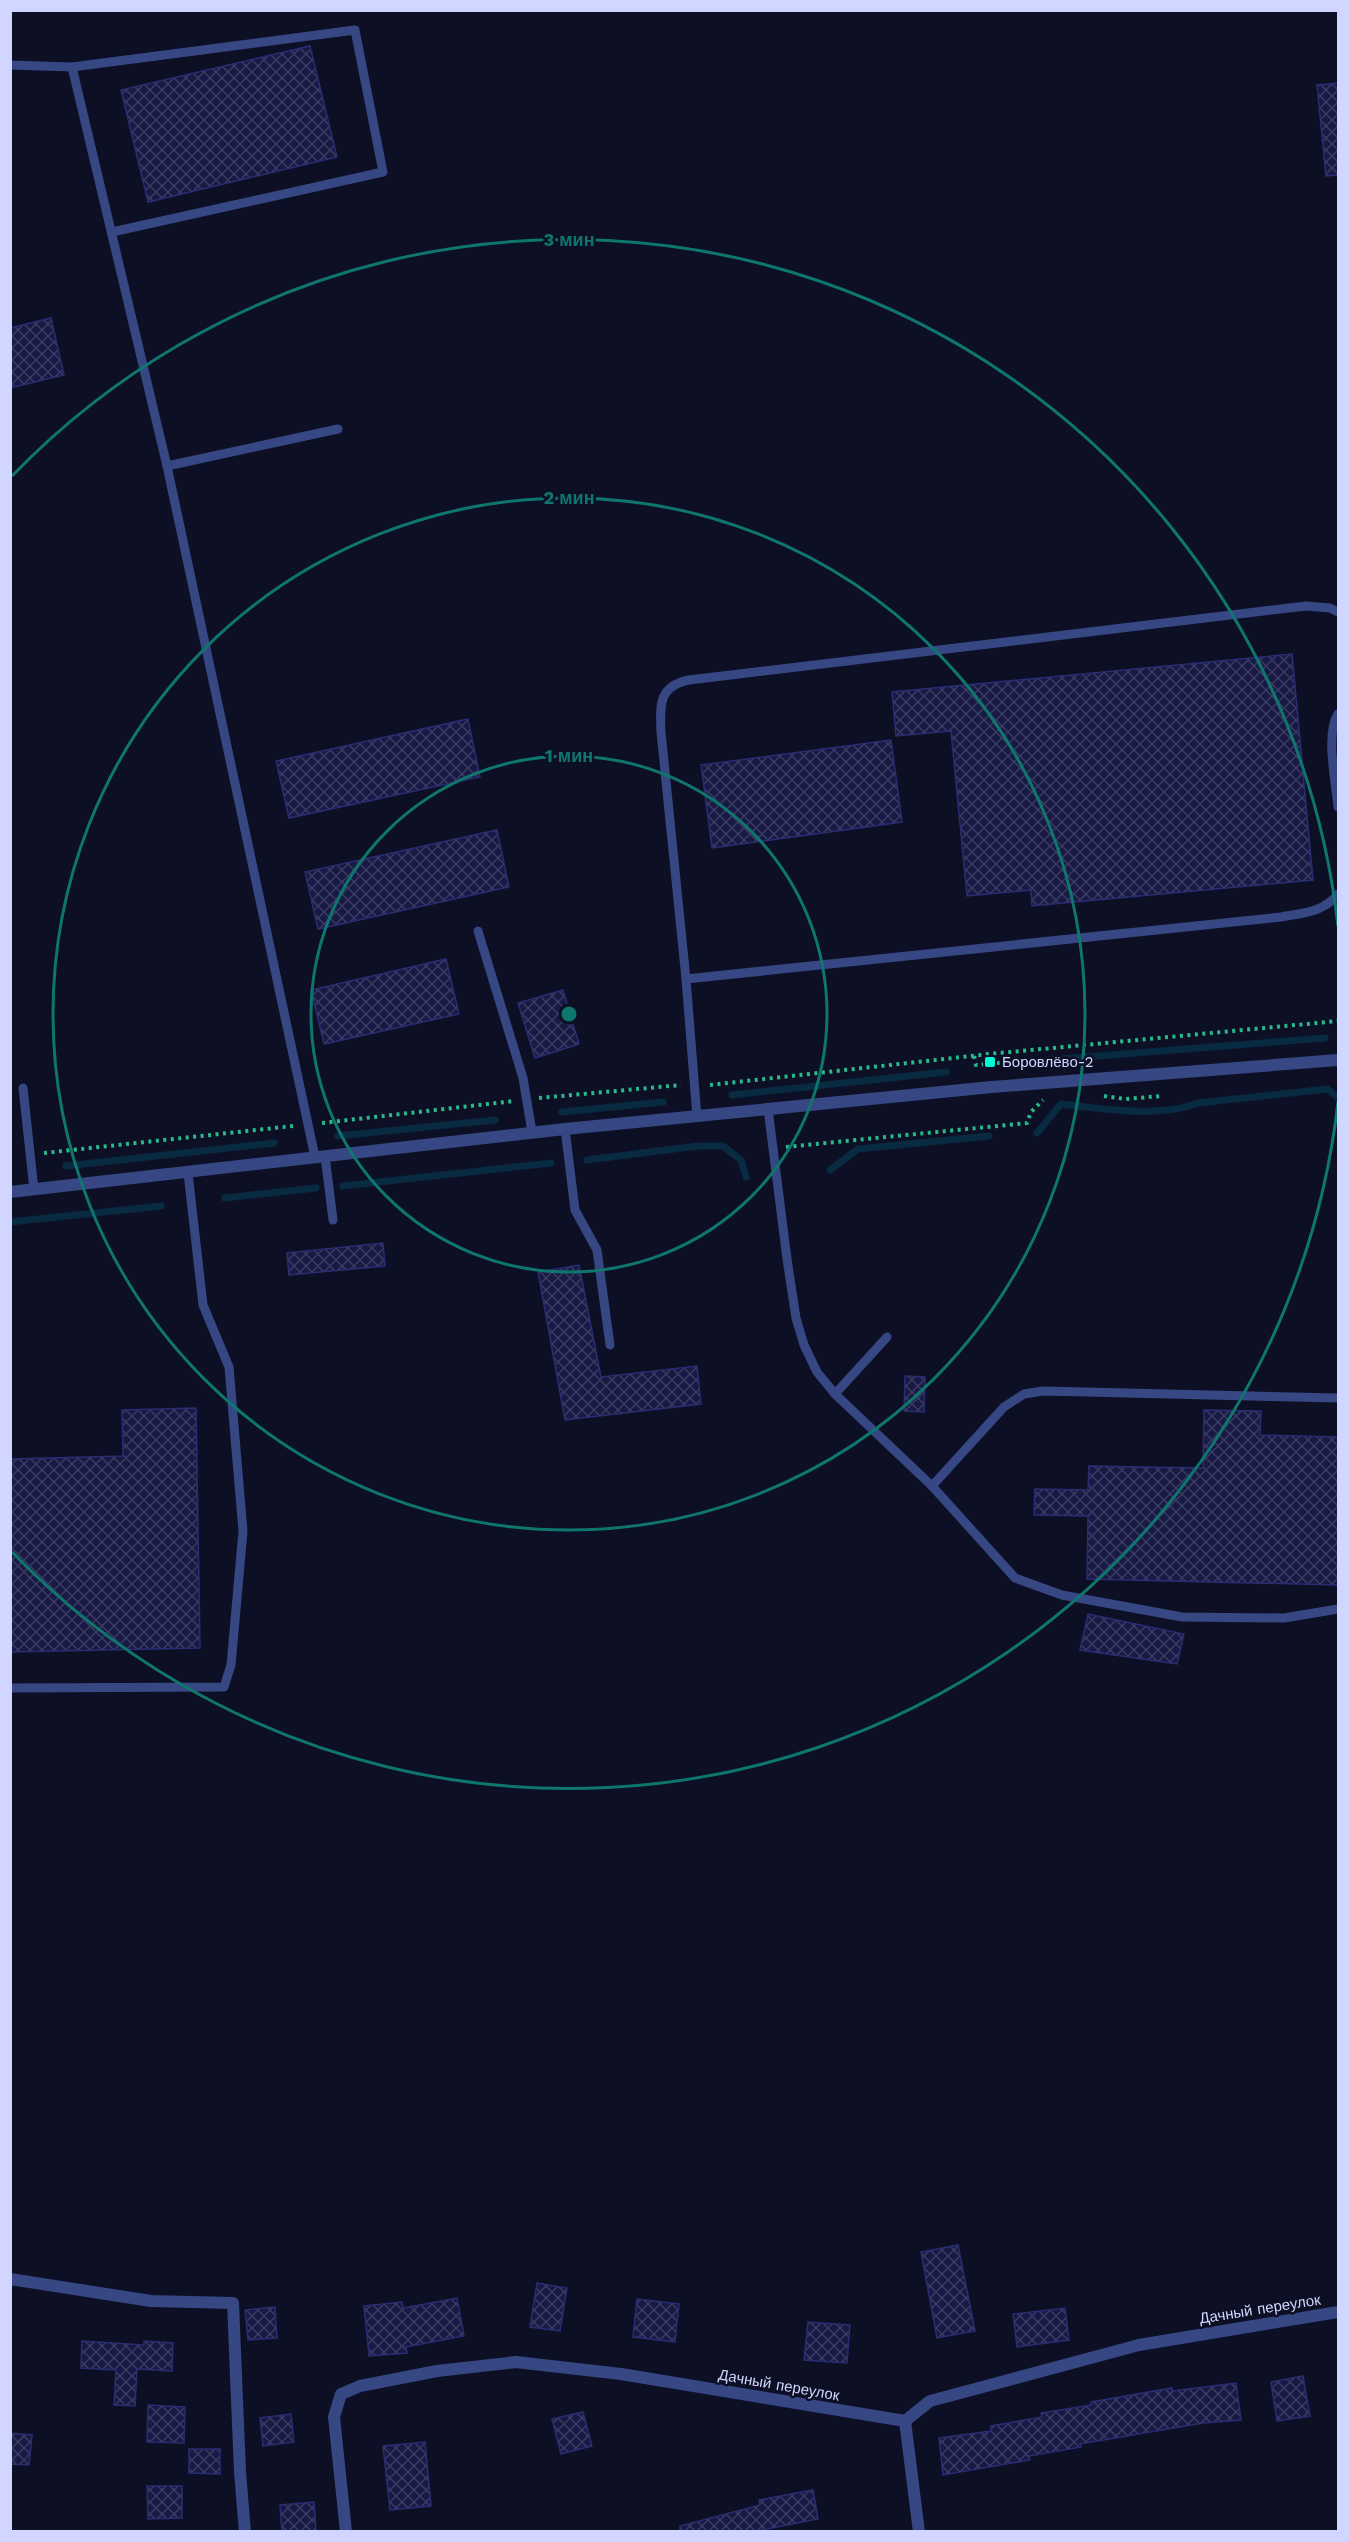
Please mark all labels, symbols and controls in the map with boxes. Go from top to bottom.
text: 3 мин [543,229,595,250]
text: 2 мин [543,487,595,508]
text: 1 мин [545,745,593,766]
centre of rings [559,1004,579,1024]
place label: Боровлёво-2 [1002,1053,1094,1071]
marker: Боровлёво-2 [983,1055,997,1069]
street label: Дачный переулок [1198,2290,1322,2327]
street label: Дачный переулок [717,2365,841,2405]

